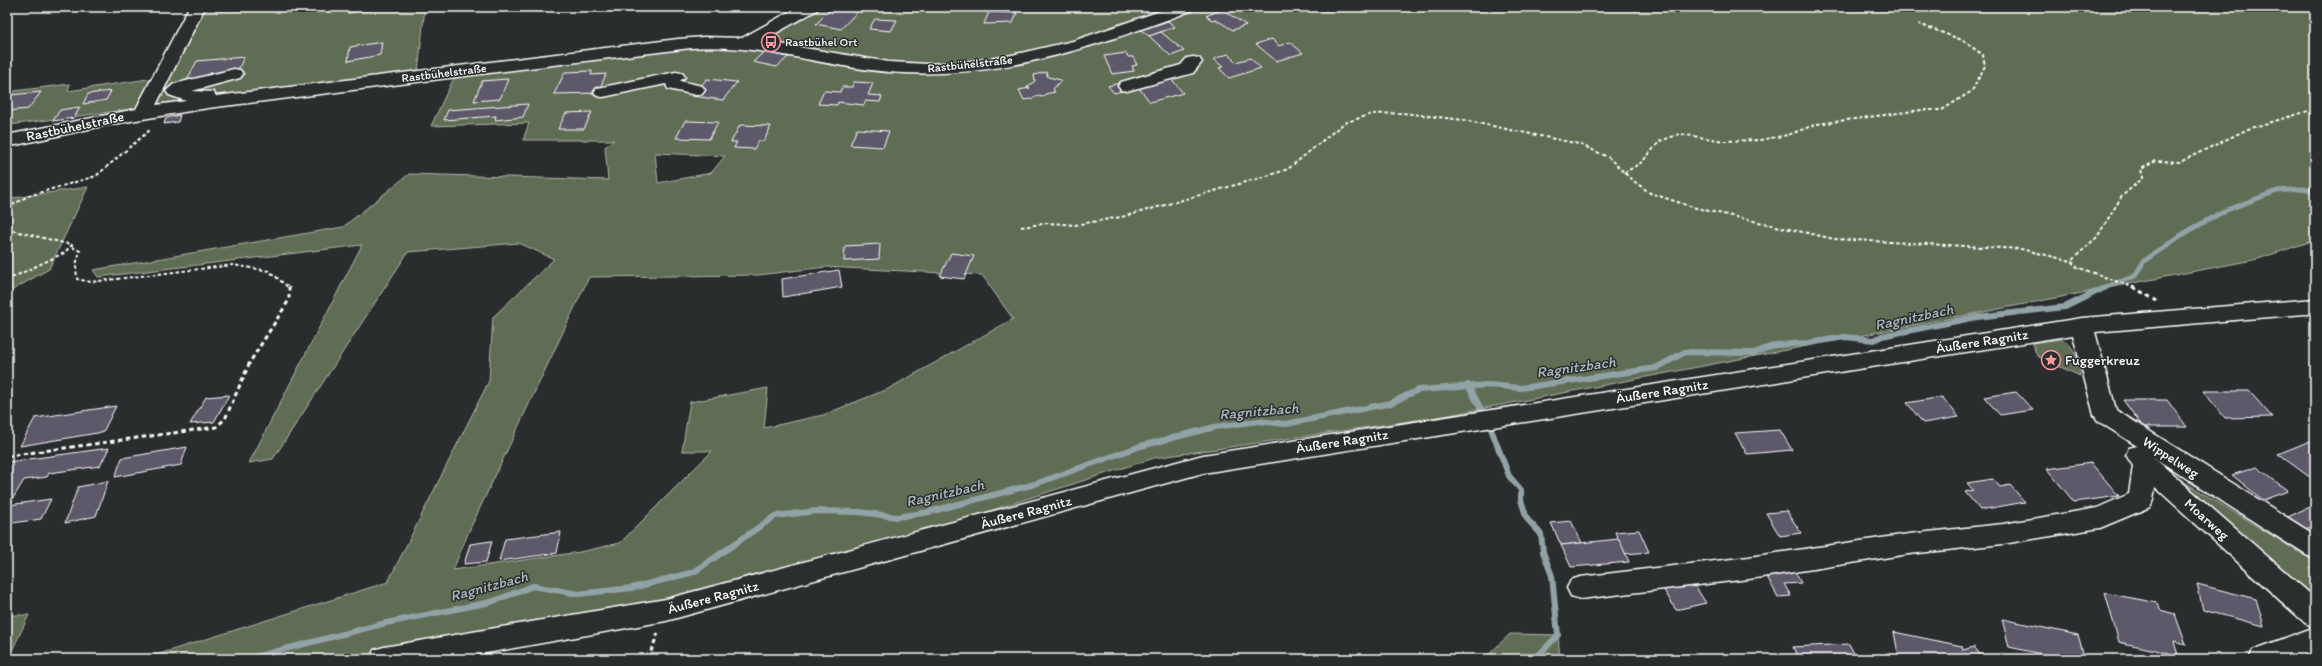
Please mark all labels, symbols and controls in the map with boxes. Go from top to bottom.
bus stop icon: Rastbühel Ort [760,31,782,53]
place label: Rastbühel Ort [785,35,858,49]
street label: Rastbühelstraße [927,53,1014,75]
street label: Rastbühelstraße [401,61,488,85]
street label: Rastbühelstraße [25,108,126,145]
water label: Ragnitzbach [1873,300,1956,334]
street label: Äußere Ragnitz [1935,326,2030,357]
place icon: Fuggerkreuz [2040,349,2062,371]
water label: Ragnitzbach [1535,352,1618,381]
place label: Fuggerkreuz [2065,352,2140,369]
street label: Äußere Ragnitz [1615,376,1710,407]
water label: Ragnitzbach [1219,398,1300,423]
street label: Äußere Ragnitz [1295,426,1390,457]
street label: Wippelweg [2139,433,2203,482]
water label: Ragnitzbach [904,475,987,511]
street label: Äußere Ragnitz [979,492,1074,533]
street label: Moarweg [2181,495,2233,544]
water label: Ragnitzbach [448,567,531,605]
street label: Äußere Ragnitz [666,577,761,618]

